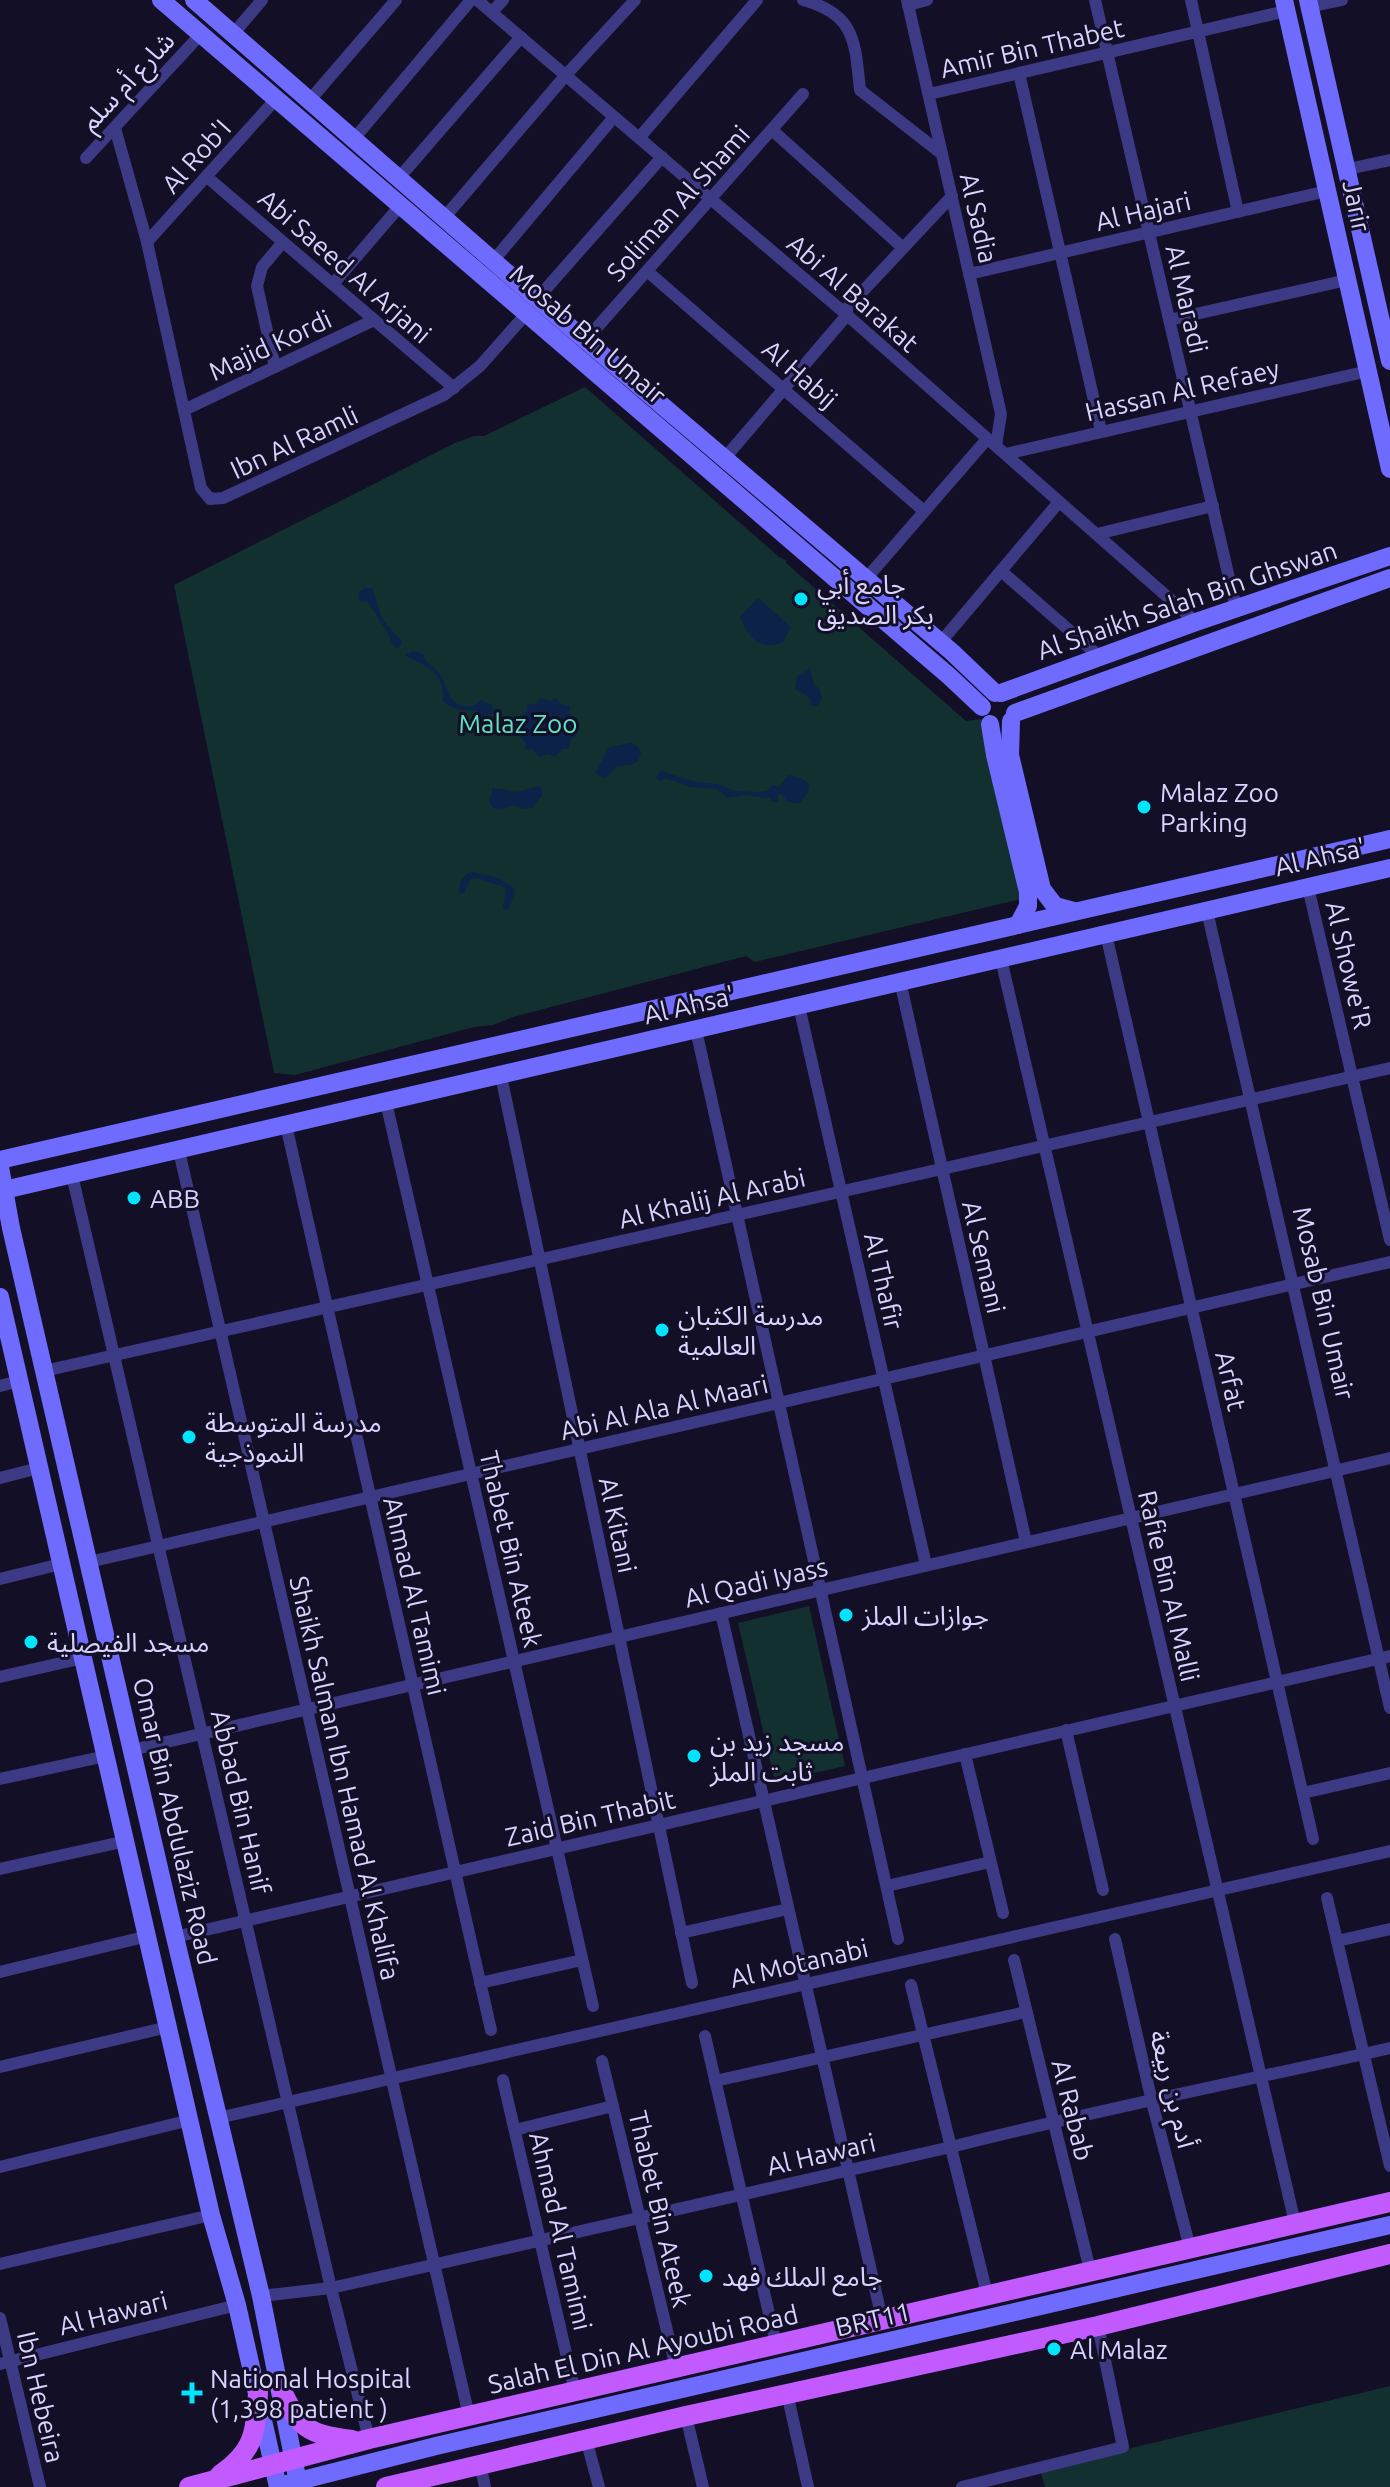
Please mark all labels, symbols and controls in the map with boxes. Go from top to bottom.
street label: Amir Bin Thabet [937,13,1127,83]
street label: شارع أم سلم [73,25,184,140]
street label: Al Rob'I [156,113,236,199]
street label: Soliman Al Shami [601,119,755,287]
street label: Al Sadia [955,170,1003,266]
street label: Jarir [1337,177,1377,235]
street label: Abi Saeed Al Arjani [253,183,437,349]
street label: Al Hajari [1092,186,1194,236]
street label: Abi Al Barakat [782,228,924,358]
street label: Al Maradi [1160,242,1214,356]
street label: Mosab Bin Umair [504,258,672,410]
street label: Majid Kordi [204,304,336,386]
street label: Al Habij [757,334,843,414]
street label: Hassan Al Refaey [1082,354,1282,426]
street label: Ibn Al Ramli [226,400,362,484]
street label: Al Shaikh Salah Bin Ghswan [1033,535,1341,665]
place label: جامع أبي بكر الصديق [817,568,934,631]
marker: جامع أبي بكر الصديق [792,590,810,608]
park label: Malaz Zoo [458,709,578,738]
place label: Malaz Zoo Parking [1160,778,1279,837]
marker: Malaz Zoo Parking [1135,798,1153,816]
street label: Al Ahsa' [1272,833,1368,881]
street label: Al Showe'R [1320,898,1378,1032]
street label: Al Ahsa' [641,981,737,1029]
street label: Al Khalij Al Arabi [616,1162,808,1234]
place label: ABB [150,1184,200,1213]
marker: ABB [125,1189,143,1207]
street label: Al Semani [957,1198,1011,1316]
street label: Mosab Bin Umair [1288,1204,1360,1402]
street label: Al Thafir [859,1230,909,1332]
place label: مدرسة الكثبان العالمية [678,1301,823,1360]
marker: مدرسة الكثبان العالمية [653,1321,671,1339]
street label: Arfat [1210,1348,1252,1414]
street label: Abi Al Ala Al Maari [557,1369,771,1445]
place label: مدرسة المتوسطة النموذجية [205,1408,382,1468]
marker: مدرسة المتوسطة النموذجية [180,1428,198,1446]
street label: Thabet Bin Ateek [474,1448,548,1650]
street label: Al Kitani [594,1475,642,1575]
street label: Rafie Bin Al Malli [1133,1488,1205,1684]
street label: Ahmad Al Tamimi [378,1494,452,1698]
street label: Al Qadi Iyass [682,1551,830,1613]
street label: Shaikh Salman Ibn Hamad Al Khalifa [284,1573,406,1983]
place label: جوازات الملز [861,1601,989,1631]
marker: جوازات الملز [837,1606,855,1624]
place label: مسجد الفيصلية [47,1628,209,1657]
marker: مسجد الفيصلية [22,1633,40,1651]
street label: Omar Bin Abdulaziz Road [128,1675,222,1967]
street label: Abbad Bin Hanif [206,1707,277,1898]
place label: مسجد زيد بن ثابت الملز [709,1727,844,1787]
marker: مسجد زيد بن ثابت الملز [685,1747,703,1765]
street label: Zaid Bin Thabit [502,1784,678,1852]
street label: Al Motanabi [727,1933,871,1993]
street label: أدم بن ربيعة [1139,2027,1203,2152]
street label: Al Rabab [1046,2057,1100,2163]
street label: Thabet Bin Ateek [623,2108,697,2310]
street label: Al Hawari [764,2127,878,2181]
street label: Ahmad Al Tamimi [524,2129,598,2333]
place label: جامع الملك فهد [722,2262,883,2297]
marker: جامع الملك فهد [697,2267,715,2285]
street label: Al Hawari [56,2286,170,2340]
street label: BRT11 [832,2296,914,2342]
street label: Salah El Din Al Ayoubi Road [485,2299,801,2399]
street label: Ibn Hebeira [12,2328,70,2466]
place label: Al Malaz [1070,2335,1168,2364]
marker: Al Malaz [1045,2340,1063,2358]
place label: National Hospital (1,398 patient ) [210,2364,411,2423]
marker: National Hospital (1,398 patient ) [181,2382,203,2404]

